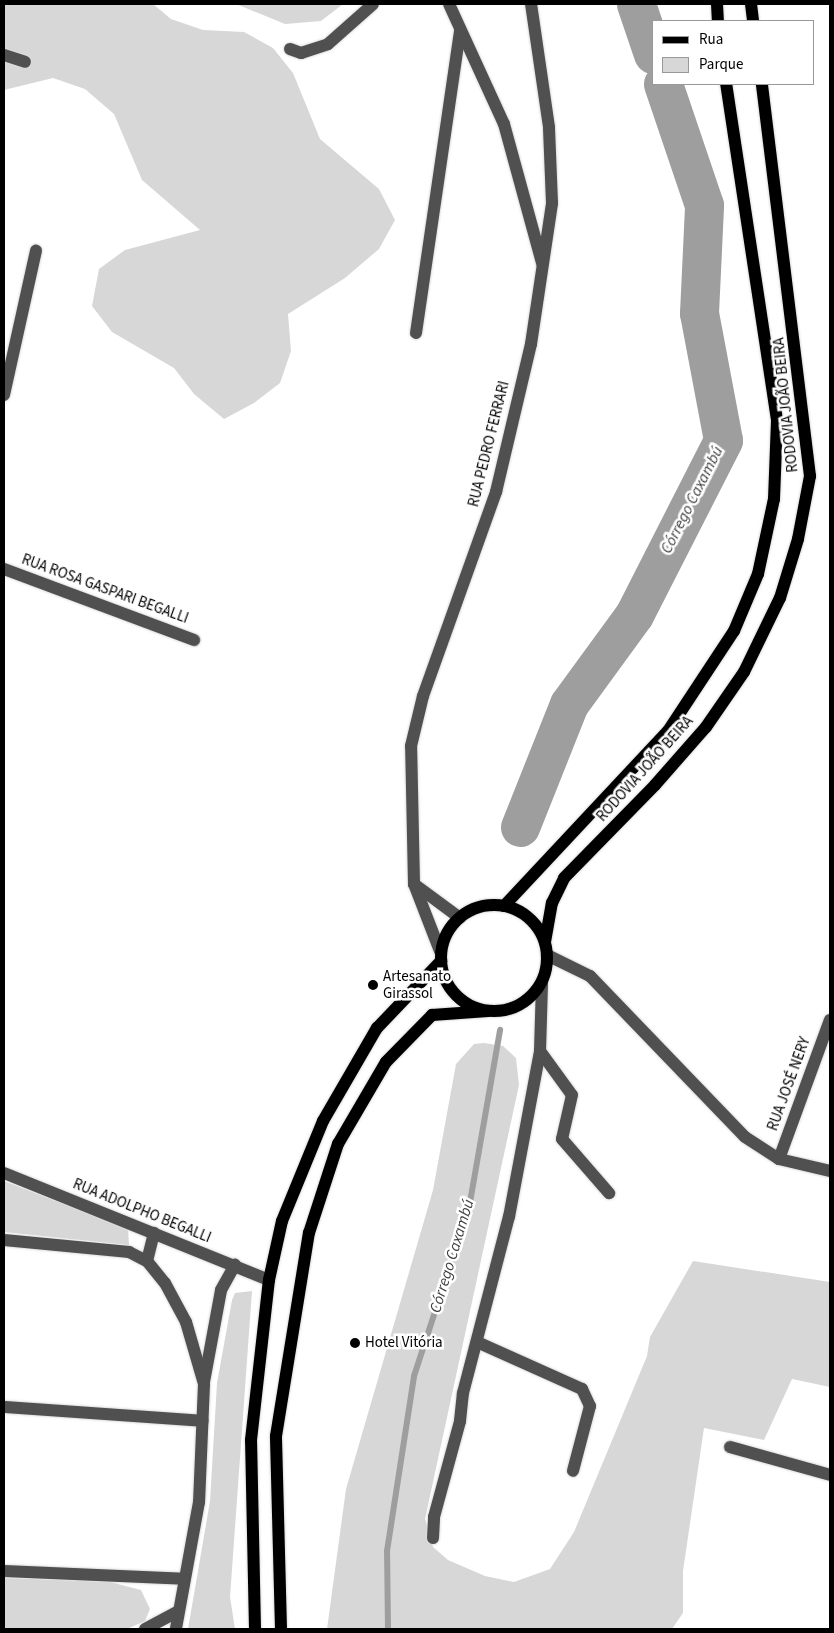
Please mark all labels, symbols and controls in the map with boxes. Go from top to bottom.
legend [652,20,814,85]
text: Rua [699,29,723,50]
text: Parque [699,54,743,75]
street label: RODOVIA JOÃO BEIRA [770,337,802,473]
street label: RUA PEDRO FERRARI [465,379,513,509]
water label: Córrego Caxambú [657,443,727,557]
street label: RUA ROSA GASPARI BEGALLI [19,550,191,628]
street label: RODOVIA JOÃO BEIRA [593,713,697,825]
place label: Artesanato Girassol [383,967,451,1002]
marker: Artesanato Girassol [367,979,379,991]
street label: RUA JOSÉ NERY [764,1035,814,1133]
street label: RUA ADOLPHO BEGALLI [70,1175,214,1247]
water label: Córrego Caxambú [426,1197,478,1315]
place label: Hotel Vitória [365,1334,443,1352]
marker: Hotel Vitória [349,1337,361,1349]

